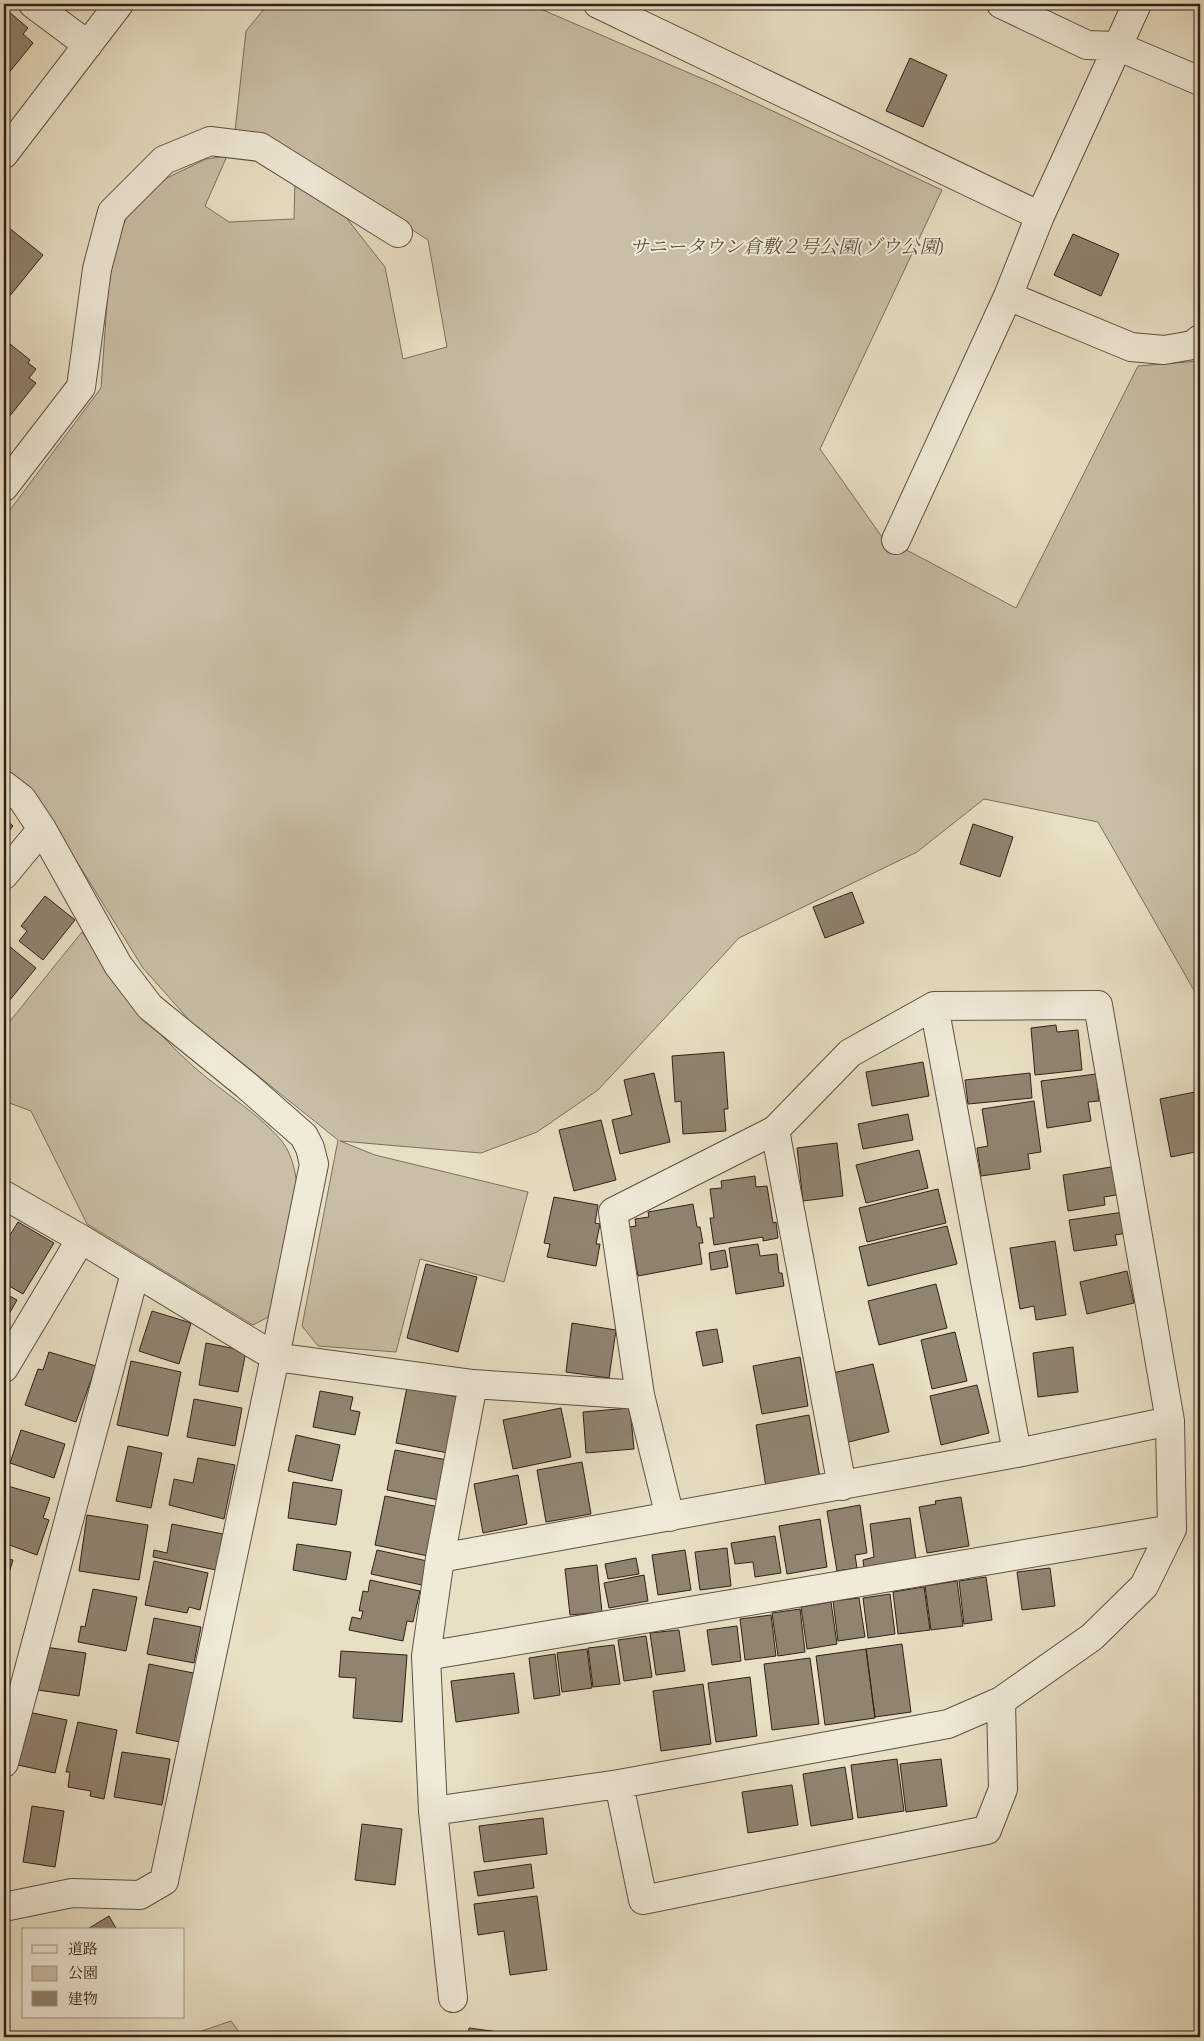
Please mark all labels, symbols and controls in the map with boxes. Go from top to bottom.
park label: サニータウン倉敷２号公園(ゾウ公園) [630,234,944,260]
legend [22,1928,185,2018]
text: 道路 [68,1939,98,1959]
text: 公園 [68,1963,98,1983]
text: 建物 [68,1989,98,2009]

